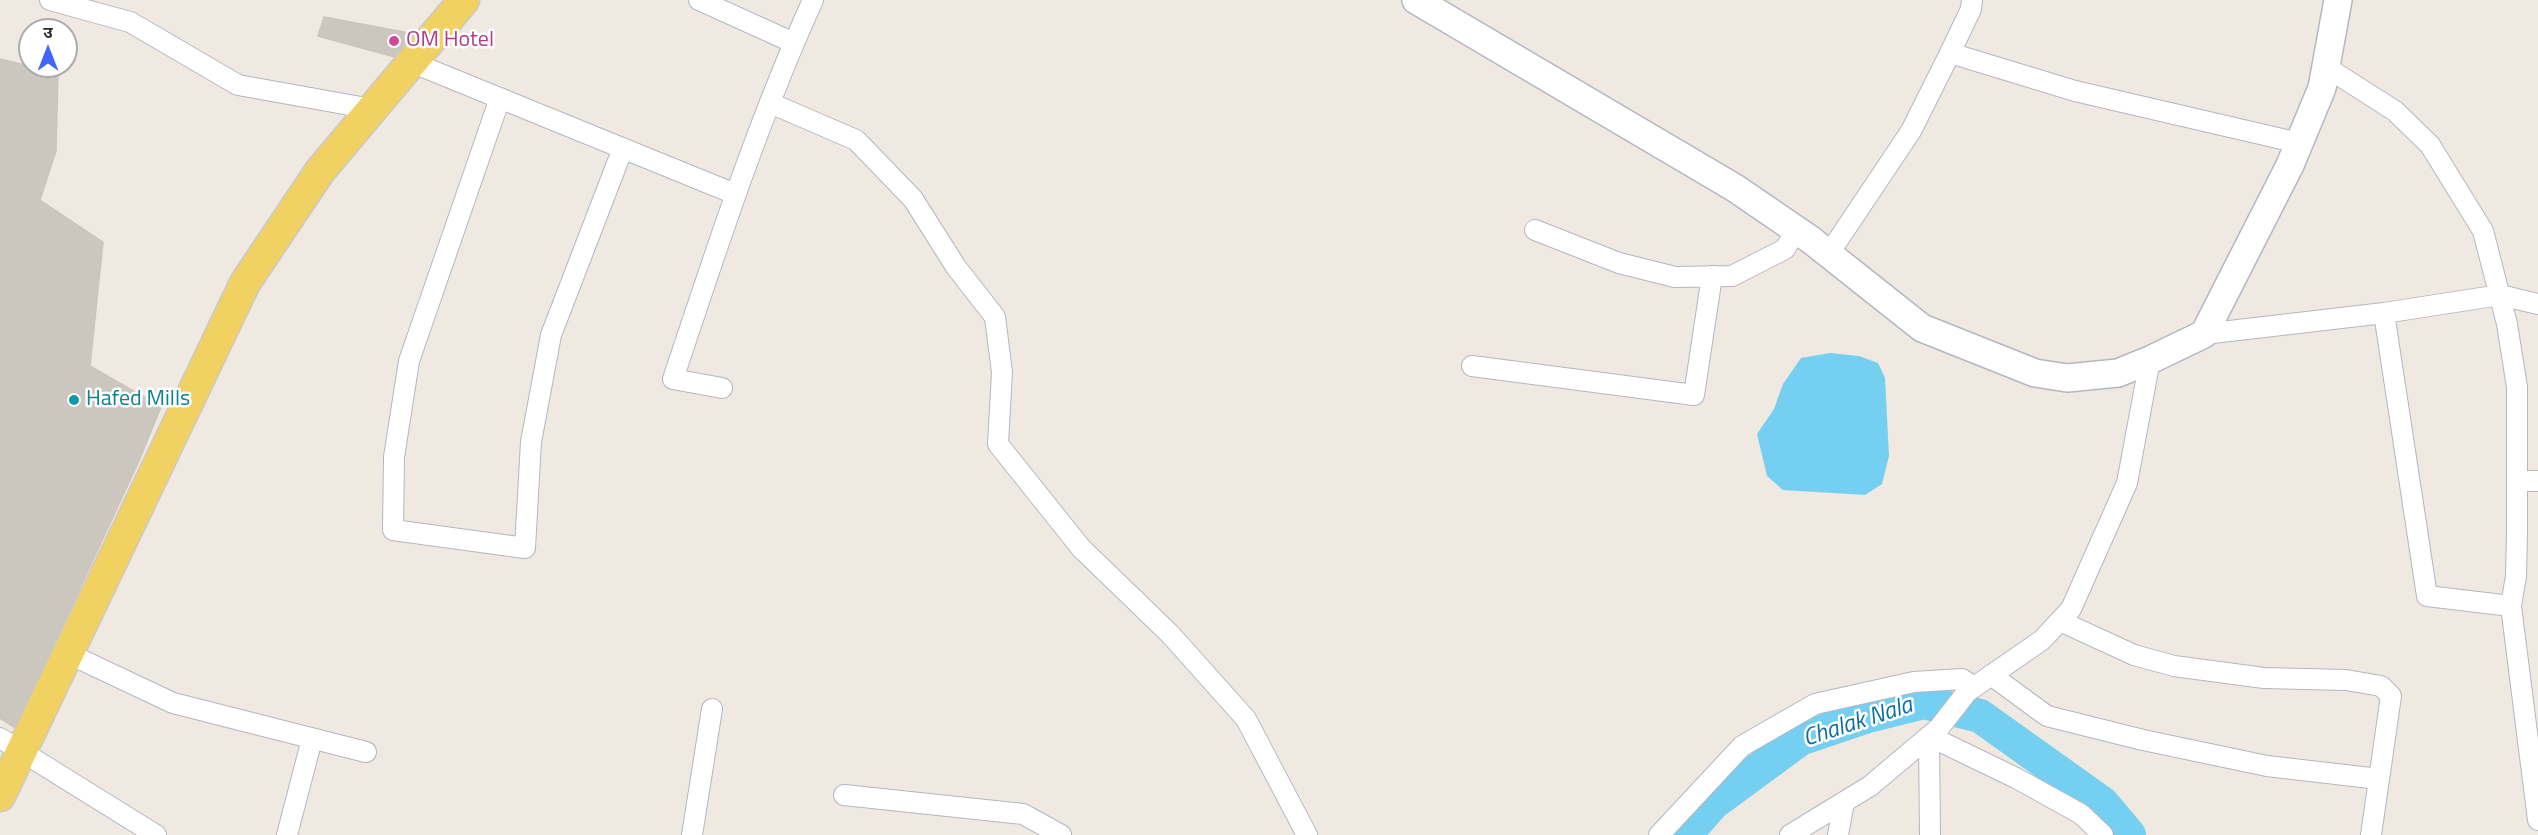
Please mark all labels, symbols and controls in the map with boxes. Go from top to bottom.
north arrow [18,18,78,78]
text: उ [43,20,53,44]
place label: OM Hotel [406,28,494,54]
marker: OM Hotel [387,34,401,48]
place label: Hafed Mills [86,387,190,413]
marker: Hafed Mills [67,393,81,407]
water label: Chalak Nala [1800,692,1916,754]

